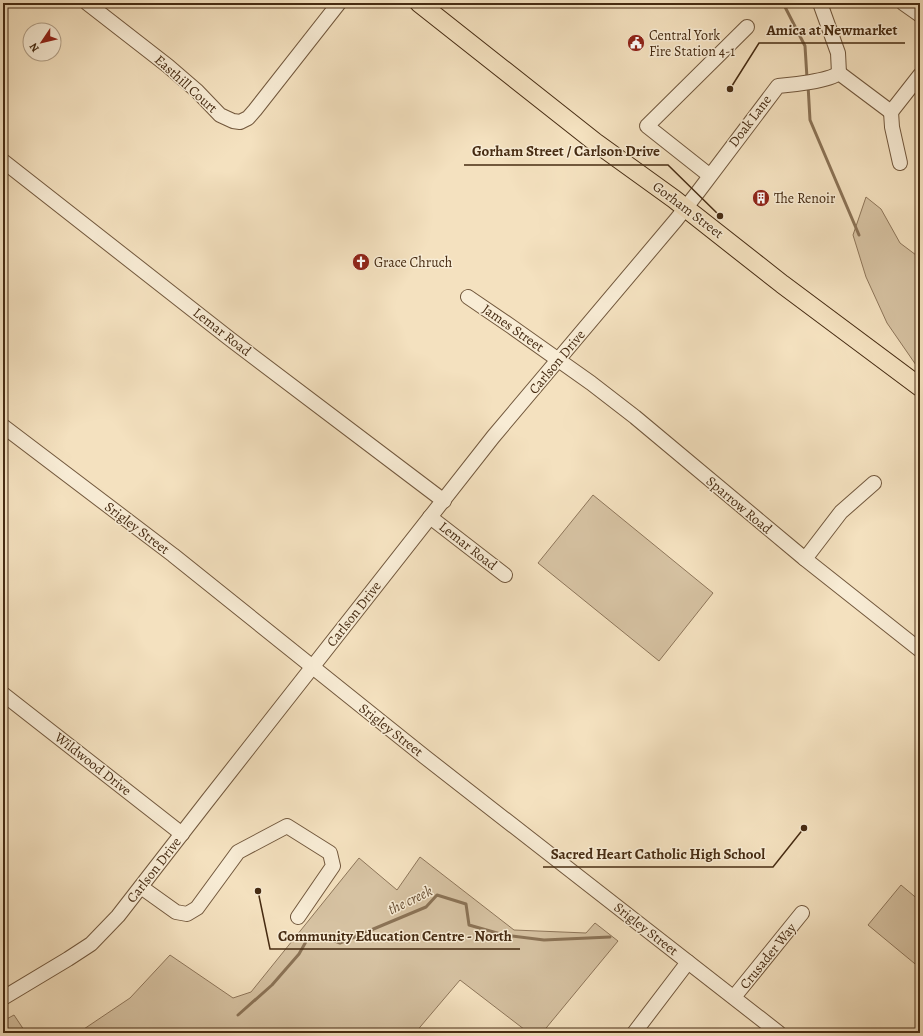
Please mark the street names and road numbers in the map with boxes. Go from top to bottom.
street label: Easthill Court [150,51,222,118]
street label: Doak Lane [724,91,776,151]
street label: Gorham Street [649,177,728,243]
street label: James Street [478,300,548,356]
street label: Lemar Road [189,303,255,361]
street label: Carlson Drive [524,326,590,398]
street label: Sparrow Road [702,472,776,538]
street label: Srigley Street [101,497,174,559]
street label: Lemar Road [435,517,501,575]
street label: Carlson Drive [322,577,386,651]
street label: Srigley Street [355,699,427,761]
street label: Wildwood Drive [50,727,135,800]
street label: Carlson Drive [122,833,186,907]
street label: Srigley Street [610,898,682,960]
street label: Crusader Way [735,918,801,993]

